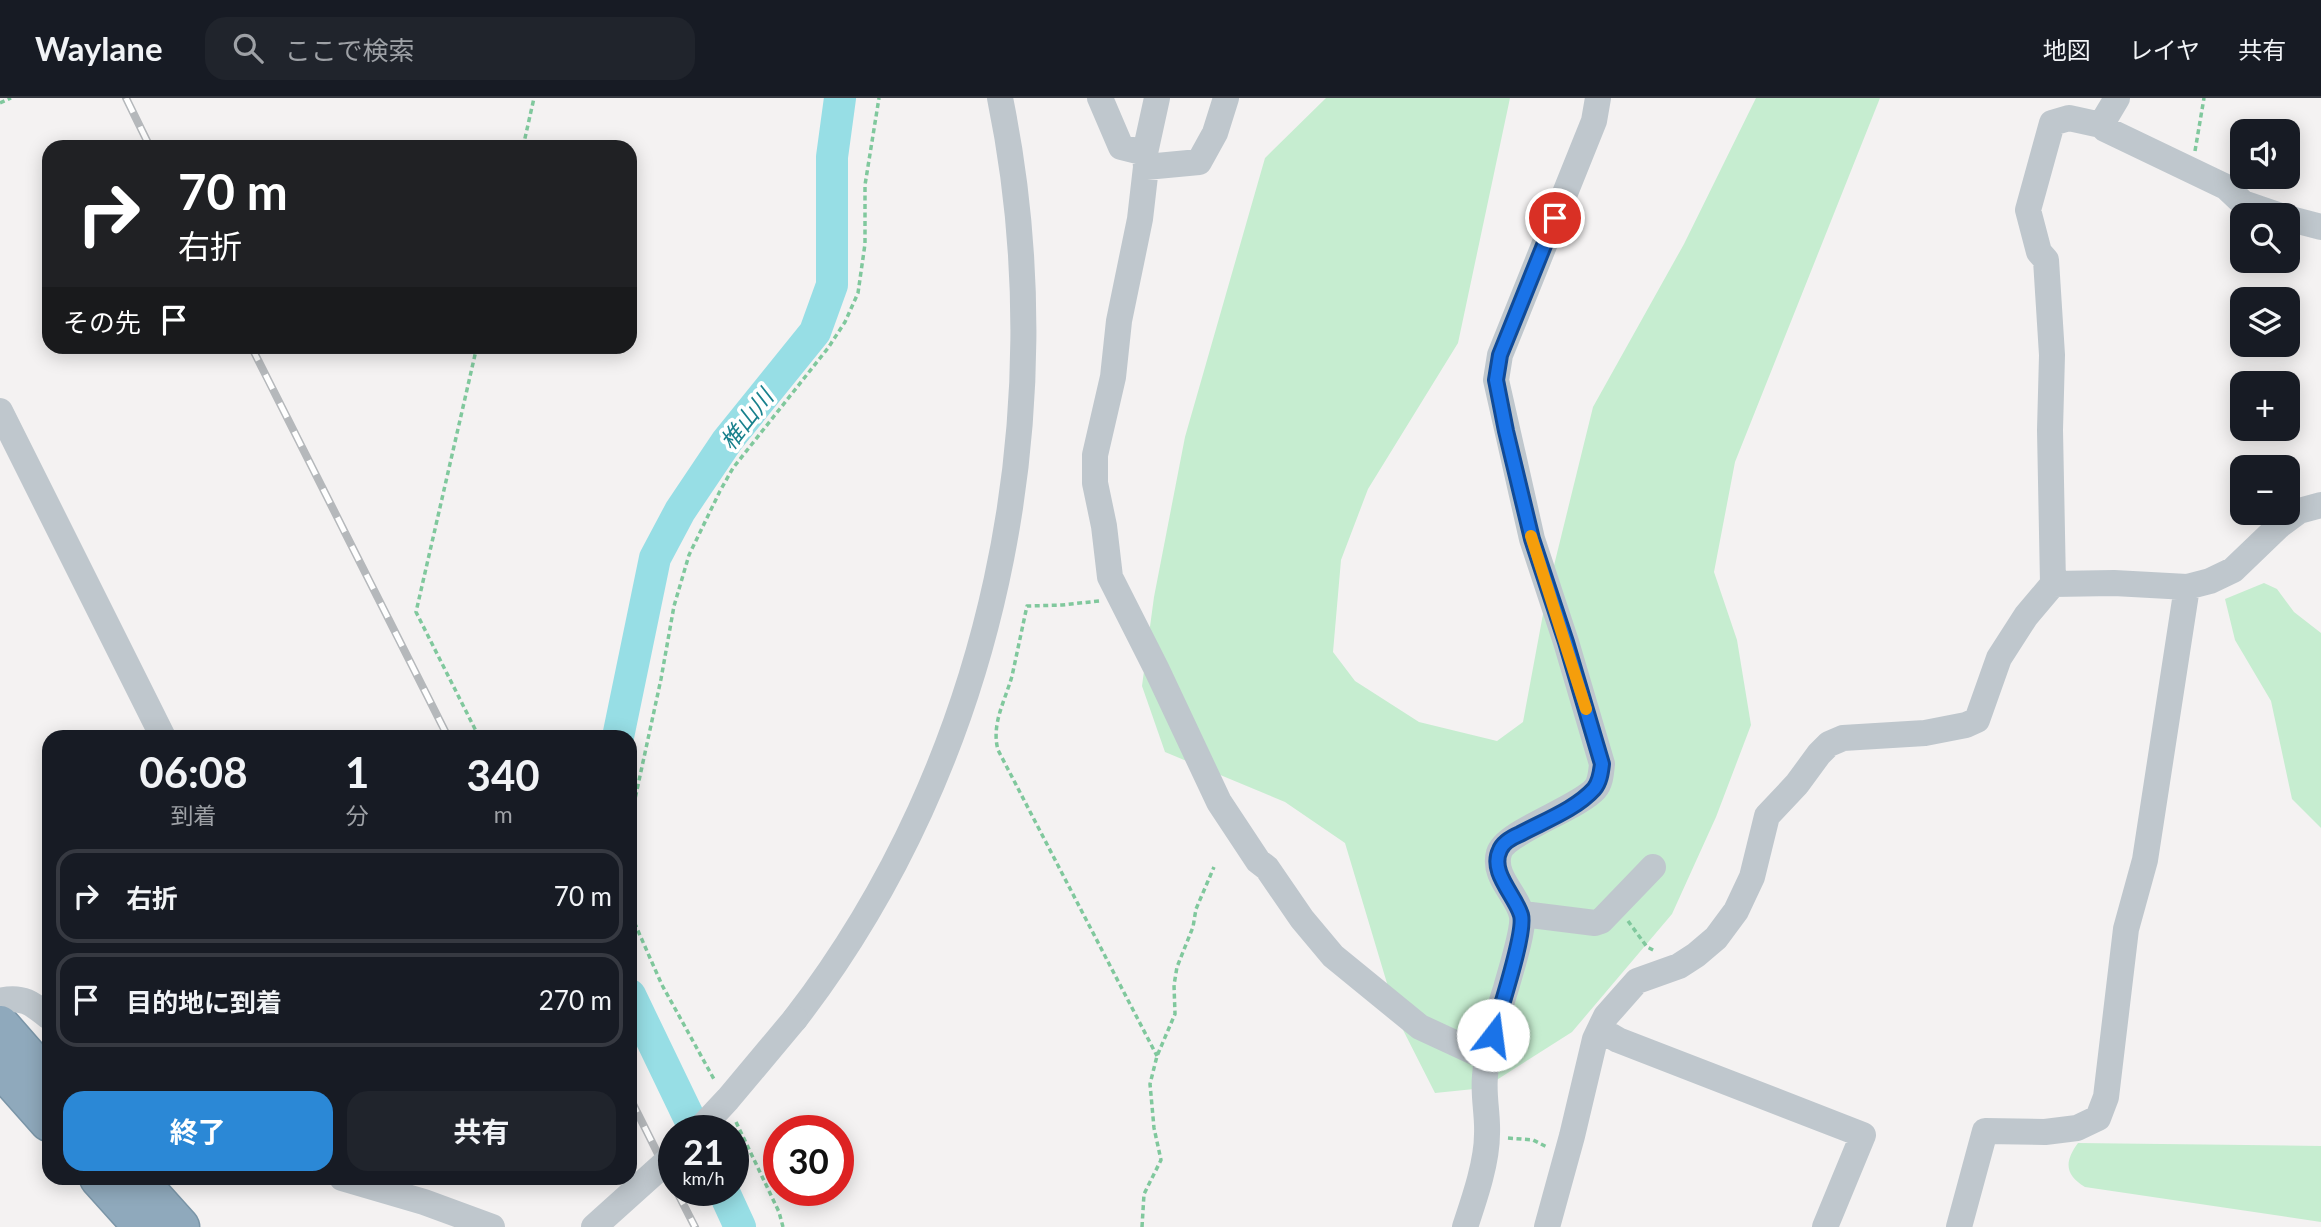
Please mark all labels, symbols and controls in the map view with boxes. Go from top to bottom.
search box [205,17,695,80]
text: Waylane [35,28,163,68]
icon: search [229,29,267,67]
text: ここで検索 [285,34,415,66]
text: 地図 [2043,35,2091,64]
text: レイヤ [2129,35,2200,64]
text: 共有 [2238,35,2286,64]
map controls [2230,119,2300,525]
button: sound [2230,119,2300,189]
text: 70 m [178,162,288,220]
icon: right [63,168,154,259]
pin [1525,188,1585,248]
icon: arrive [1536,199,1574,237]
button: search [2230,203,2300,273]
text: 右折 [178,226,242,265]
button: layers [2230,287,2300,357]
icon: arrive [155,301,193,339]
text: その先 [63,306,141,338]
button: + [2230,371,2300,441]
water label: 椎山川 [714,381,780,455]
button: − [2230,455,2300,525]
text: 06:08 [139,747,248,797]
text: 1 [345,747,369,797]
text: 340 [467,750,540,800]
text: m [494,800,513,828]
text: 到着 [170,801,216,829]
text: 分 [346,801,369,829]
icon: right [67,877,105,915]
text: 70 m [554,880,612,912]
text: 右折 [126,882,178,914]
icon: arrive [67,981,105,1019]
text: 270 m [539,984,612,1016]
text: 目的地に到着 [126,986,282,1018]
position arrow [1456,998,1530,1072]
button: 終了 [63,1091,333,1171]
button: 共有 [347,1091,616,1171]
speed limit sign: 30 [763,1115,854,1206]
text: 21 [683,1130,724,1172]
text: km/h [682,1167,725,1189]

